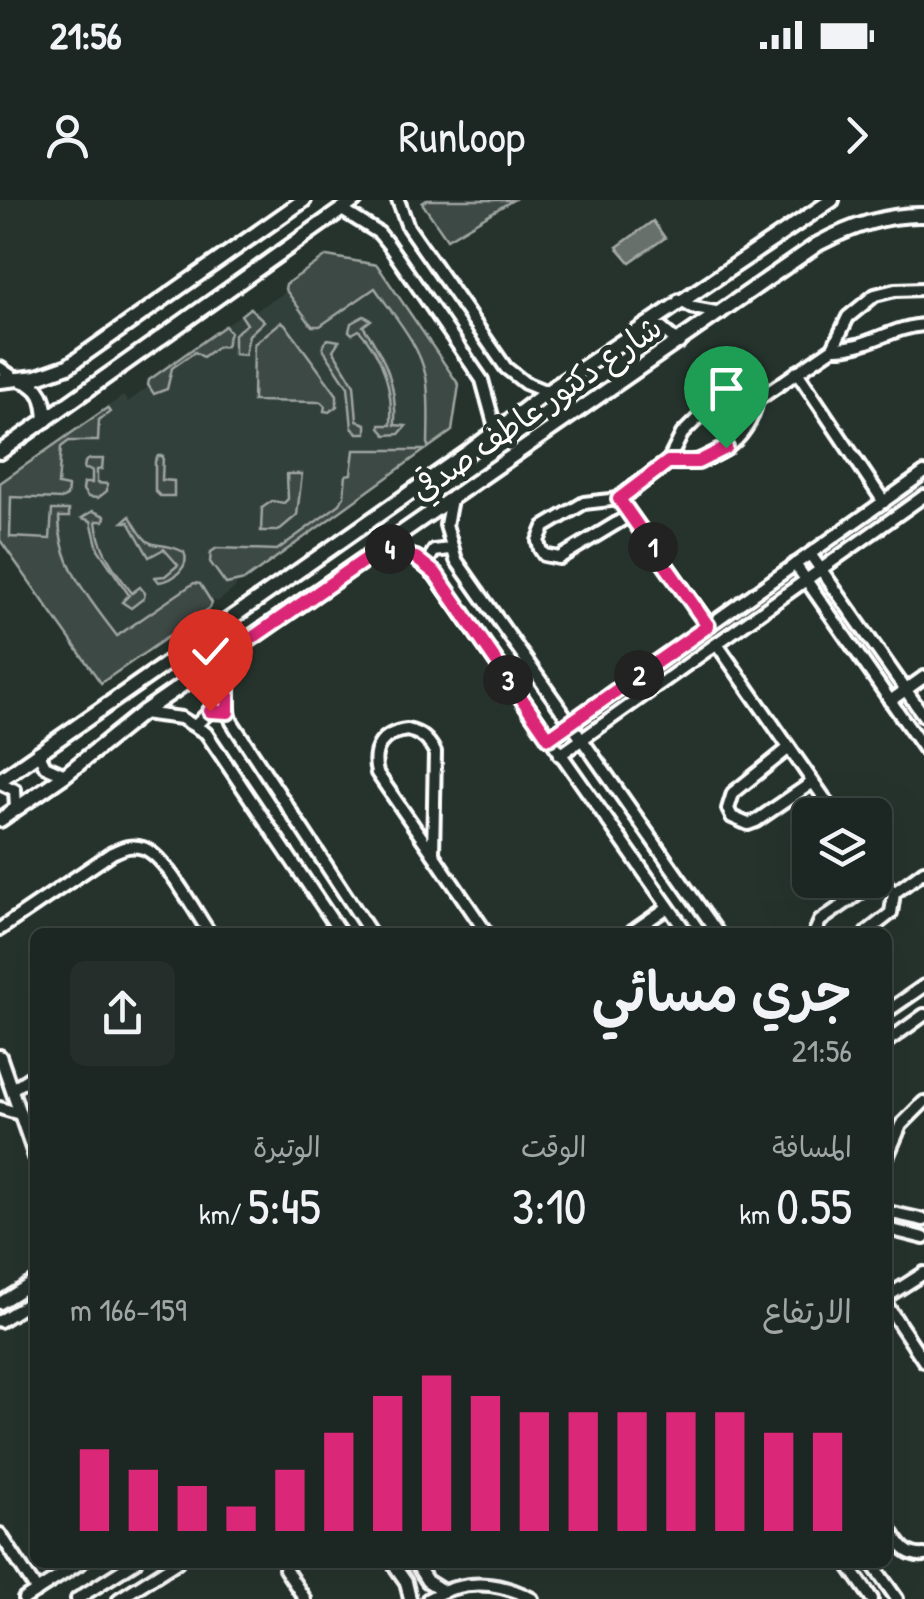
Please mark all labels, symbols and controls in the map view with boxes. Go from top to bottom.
text: 21:56 [50,9,122,61]
text: Runloop [399,105,525,166]
icon: person [40,108,95,163]
icon: forward [829,108,884,163]
street label: شارع دكتور عاطف صدقي [402,305,671,512]
pin [684,346,769,449]
icon: arrive [699,361,754,416]
pin: 1 [628,522,678,572]
pin: 4 [365,524,415,574]
text: 1 [648,528,658,566]
text: 4 [385,530,395,568]
pin [168,609,253,712]
icon: check [183,624,238,679]
pin: 2 [614,650,664,700]
pin: 3 [483,655,533,705]
text: 2 [632,656,646,694]
text: 3 [502,661,514,699]
map controls [792,798,892,898]
button: layers [792,798,892,898]
text: جري مسائي [592,954,852,1028]
button: share [70,961,175,1066]
text: 21:56 [792,1029,852,1072]
text: الوتيرة [253,1128,321,1166]
text: الوقت [521,1128,586,1166]
text: المسافة [772,1128,852,1166]
text: 5:45 [248,1172,321,1240]
text: 3:10 [512,1172,586,1240]
text: 0.55 [777,1172,852,1240]
text: /km [199,1195,248,1233]
text: km [739,1195,777,1233]
text: 159–166 m [70,1288,187,1331]
text: الارتفاع [762,1290,852,1333]

